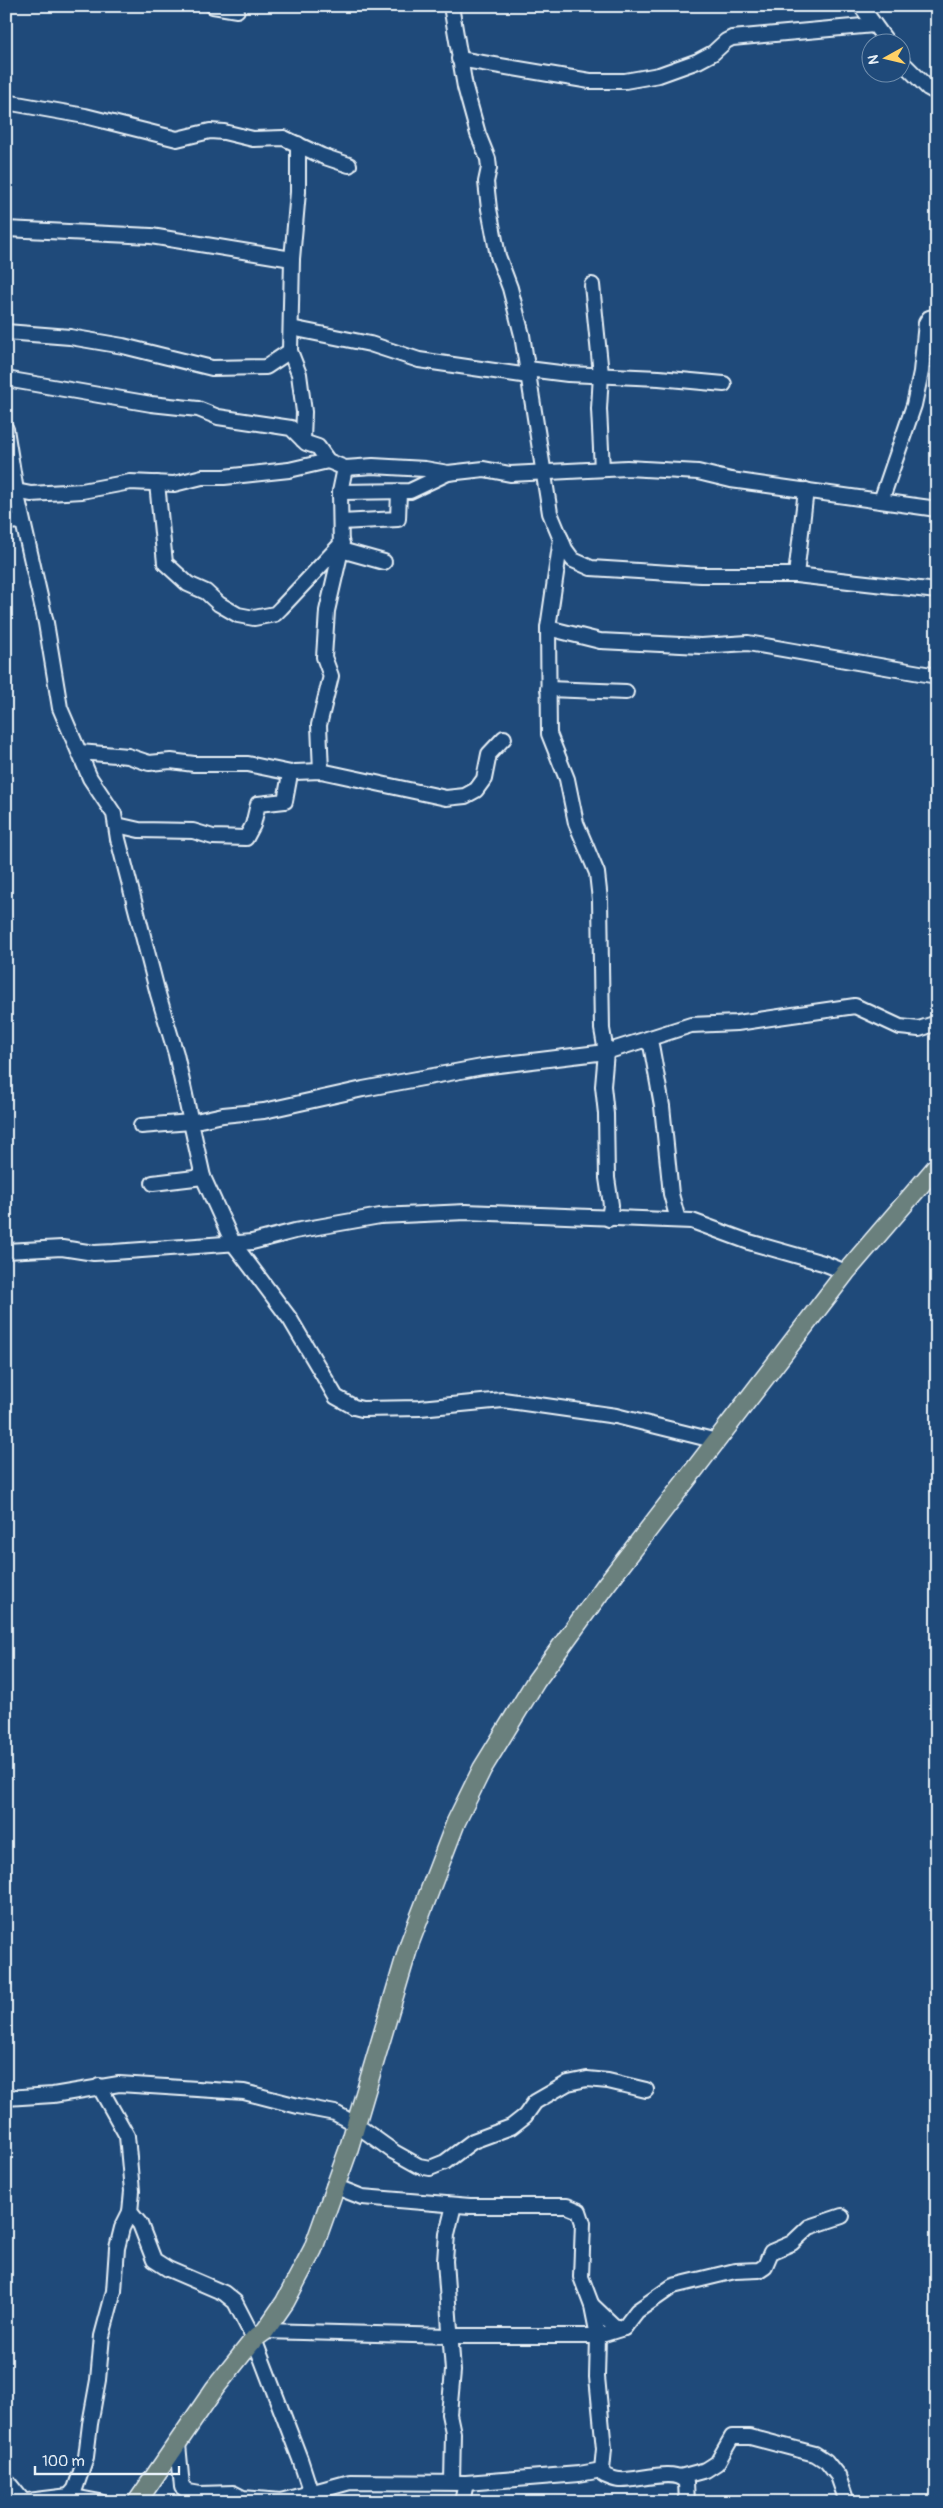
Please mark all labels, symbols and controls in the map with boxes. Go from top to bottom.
north arrow [860,32,910,82]
text: N [865,54,883,66]
scale bar [35,2443,179,2475]
text: 100 m [42,2452,85,2471]

